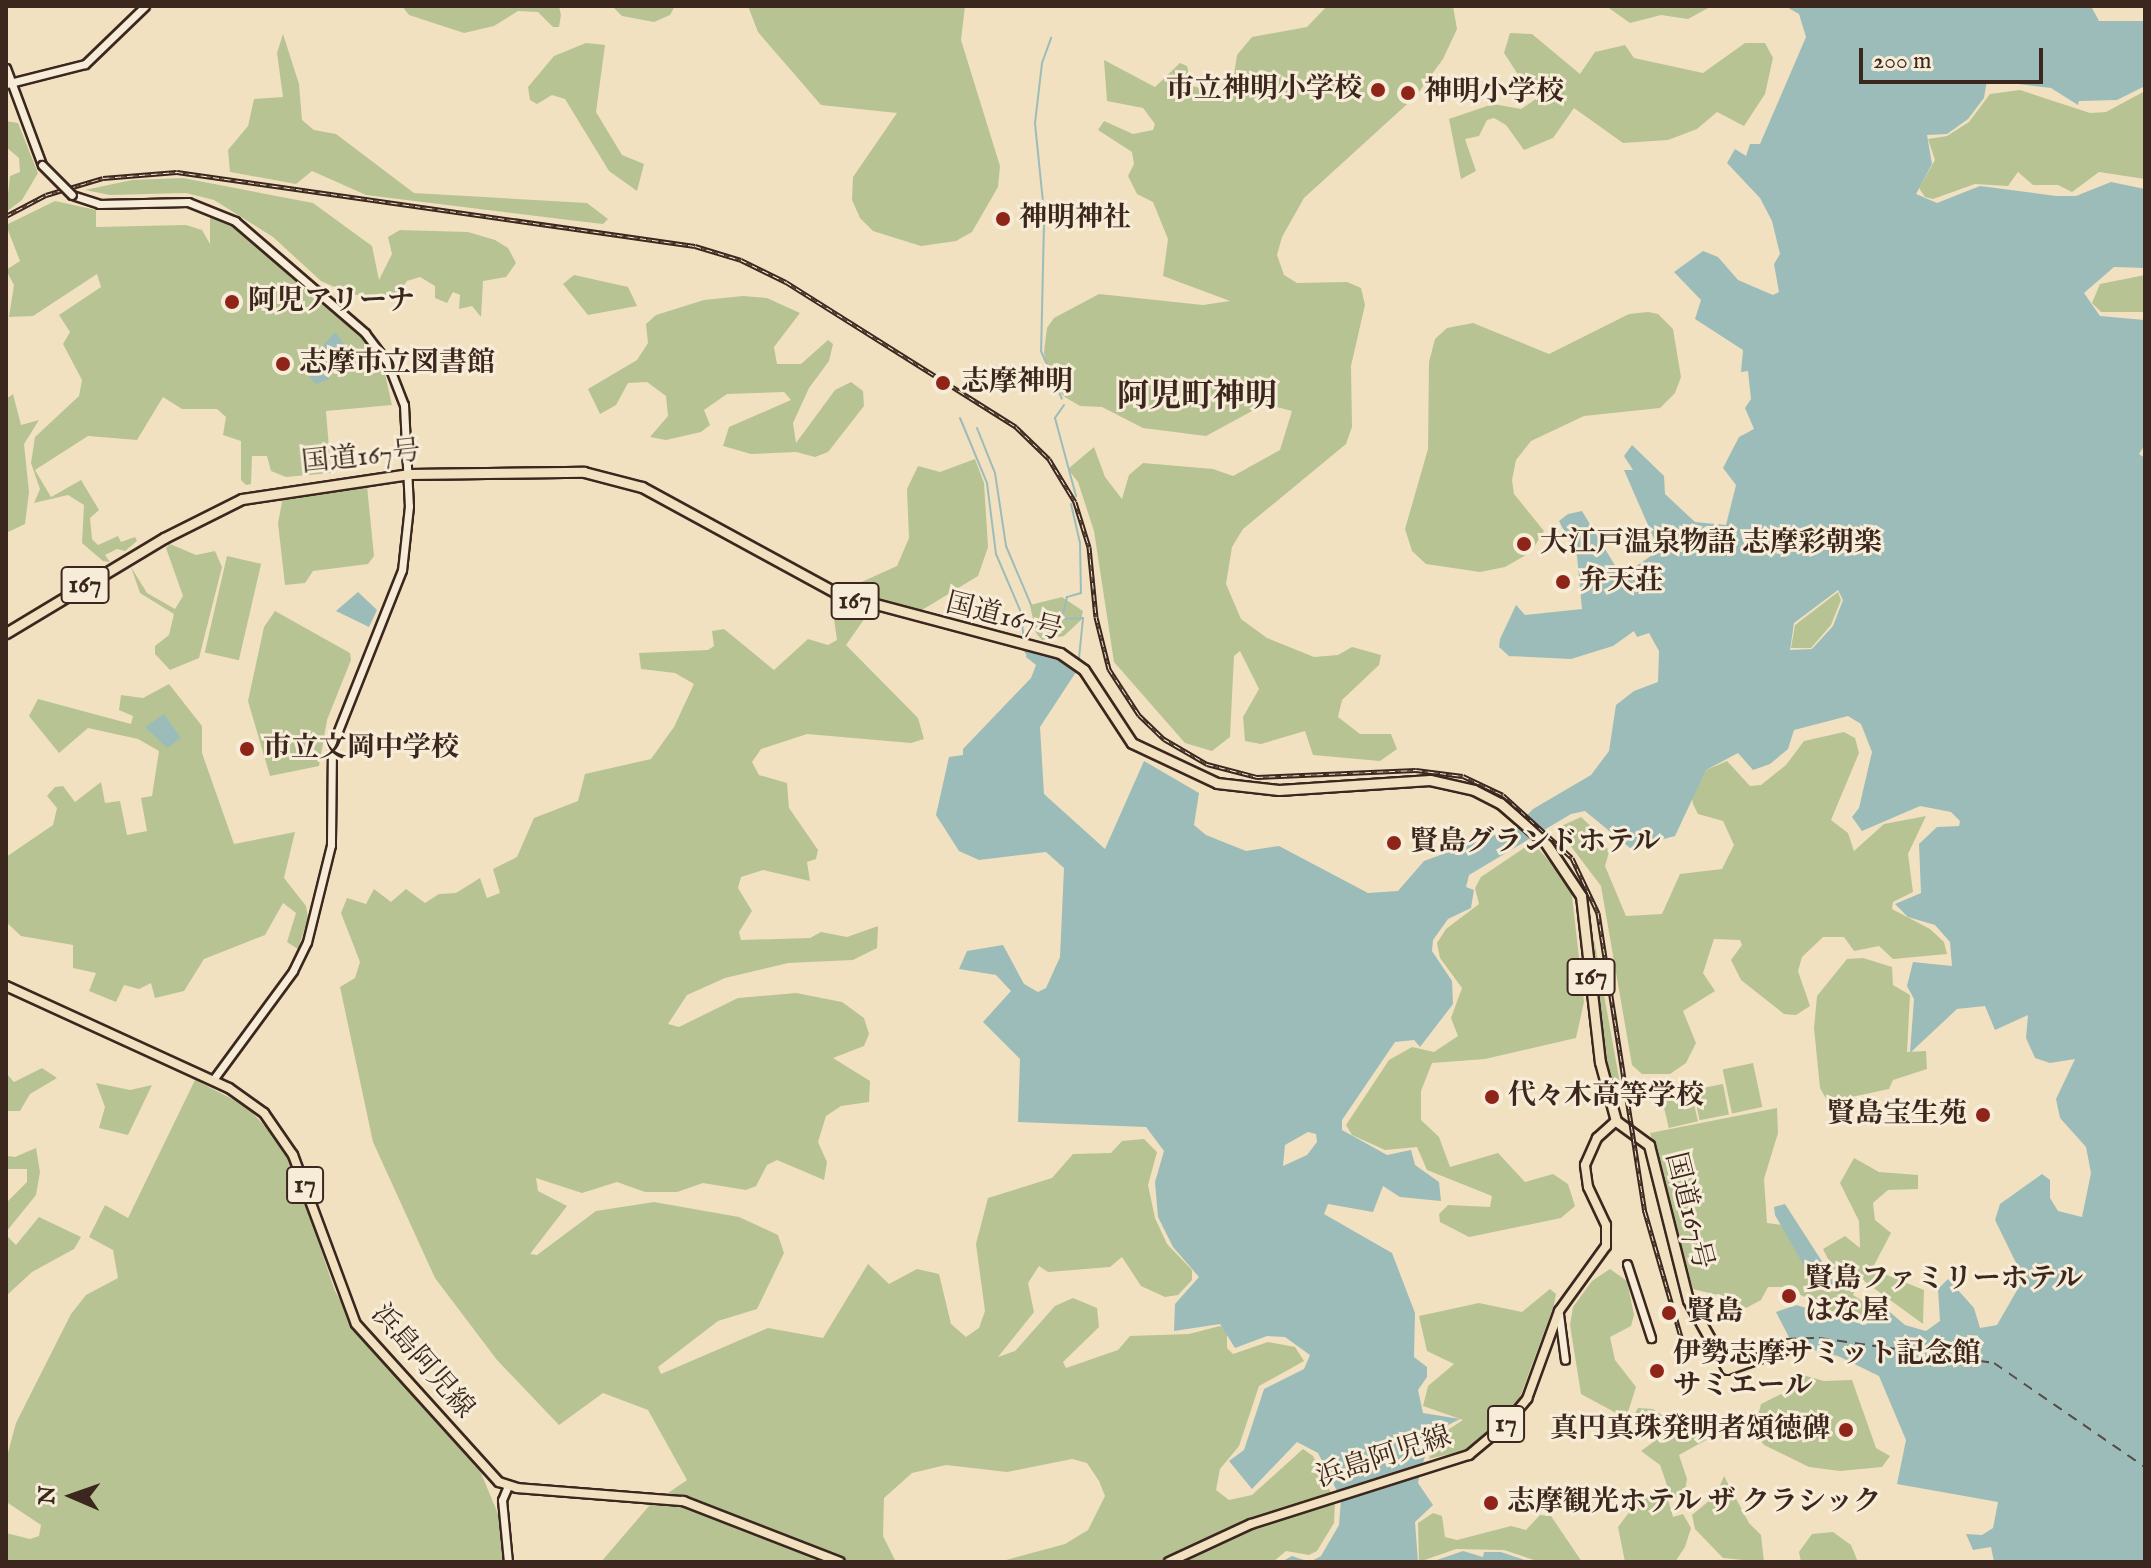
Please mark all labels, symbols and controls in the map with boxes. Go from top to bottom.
scale bar [1863,32,2047,82]
text: 200 m [1873,46,1932,77]
place label: 市立神明小学校 [1166,73,1362,107]
place label: 神明小学校 [1424,76,1564,110]
marker: 市立神明小学校 [1369,81,1387,99]
marker: 神明小学校 [1399,84,1417,102]
place label: 神明神社 [1019,202,1131,236]
marker: 神明神社 [994,210,1012,228]
place label: 阿児アリーナ [248,285,416,319]
marker: 阿児アリーナ [223,293,241,311]
place label: 志摩市立図書館 [299,347,495,381]
marker: 志摩市立図書館 [274,355,292,373]
place label: 志摩神明 [961,366,1073,400]
marker: 志摩神明 [932,372,954,394]
district label: 阿児町神明 [1117,379,1277,417]
street label: 国道167号 [300,435,422,481]
place label: 大江戸温泉物語 志摩彩朝楽 [1540,527,1882,561]
marker: 大江戸温泉物語 志摩彩朝楽 [1515,535,1533,553]
road number: 167 [59,563,111,607]
place label: 弁天荘 [1579,565,1663,599]
marker: 弁天荘 [1554,573,1572,591]
road number: 167 [829,579,881,623]
street label: 国道167号 [942,587,1066,649]
place label: 市立文岡中学校 [263,732,459,766]
marker: 市立文岡中学校 [238,740,256,758]
place label: 賢島グランドホテル [1410,826,1662,860]
marker: 賢島グランドホテル [1385,834,1403,852]
road number: 167 [1565,955,1617,999]
place label: 代々木高等学校 [1508,1080,1704,1114]
marker: 代々木高等学校 [1483,1088,1501,1106]
place label: 賢島宝生苑 [1827,1098,1967,1132]
marker: 賢島宝生苑 [1974,1106,1992,1124]
street label: 国道167号 [1657,1149,1719,1273]
road number: 17 [285,1163,325,1207]
place label: 賢島ファミリーホテル はな屋 [1805,1263,2085,1329]
marker: 賢島ファミリーホテル はな屋 [1780,1287,1798,1305]
place label: 賢島 [1687,1296,1743,1330]
street label: 浜島阿児線 [363,1298,481,1426]
marker: 賢島 [1658,1302,1680,1324]
place label: 伊勢志摩サミット記念館 サミエール [1673,1338,1981,1404]
marker: 伊勢志摩サミット記念館 サミエール [1648,1362,1666,1380]
road number: 17 [1486,1402,1526,1446]
place label: 真円真珠発明者頌徳碑 [1550,1413,1830,1447]
street label: 浜島阿児線 [1312,1420,1456,1496]
marker: 真円真珠発明者頌徳碑 [1837,1421,1855,1439]
north arrow [32,1456,112,1536]
text: N [34,1485,62,1505]
place label: 志摩観光ホテル ザ クラシック [1507,1486,1883,1520]
marker: 志摩観光ホテル ザ クラシック [1482,1494,1500,1512]

